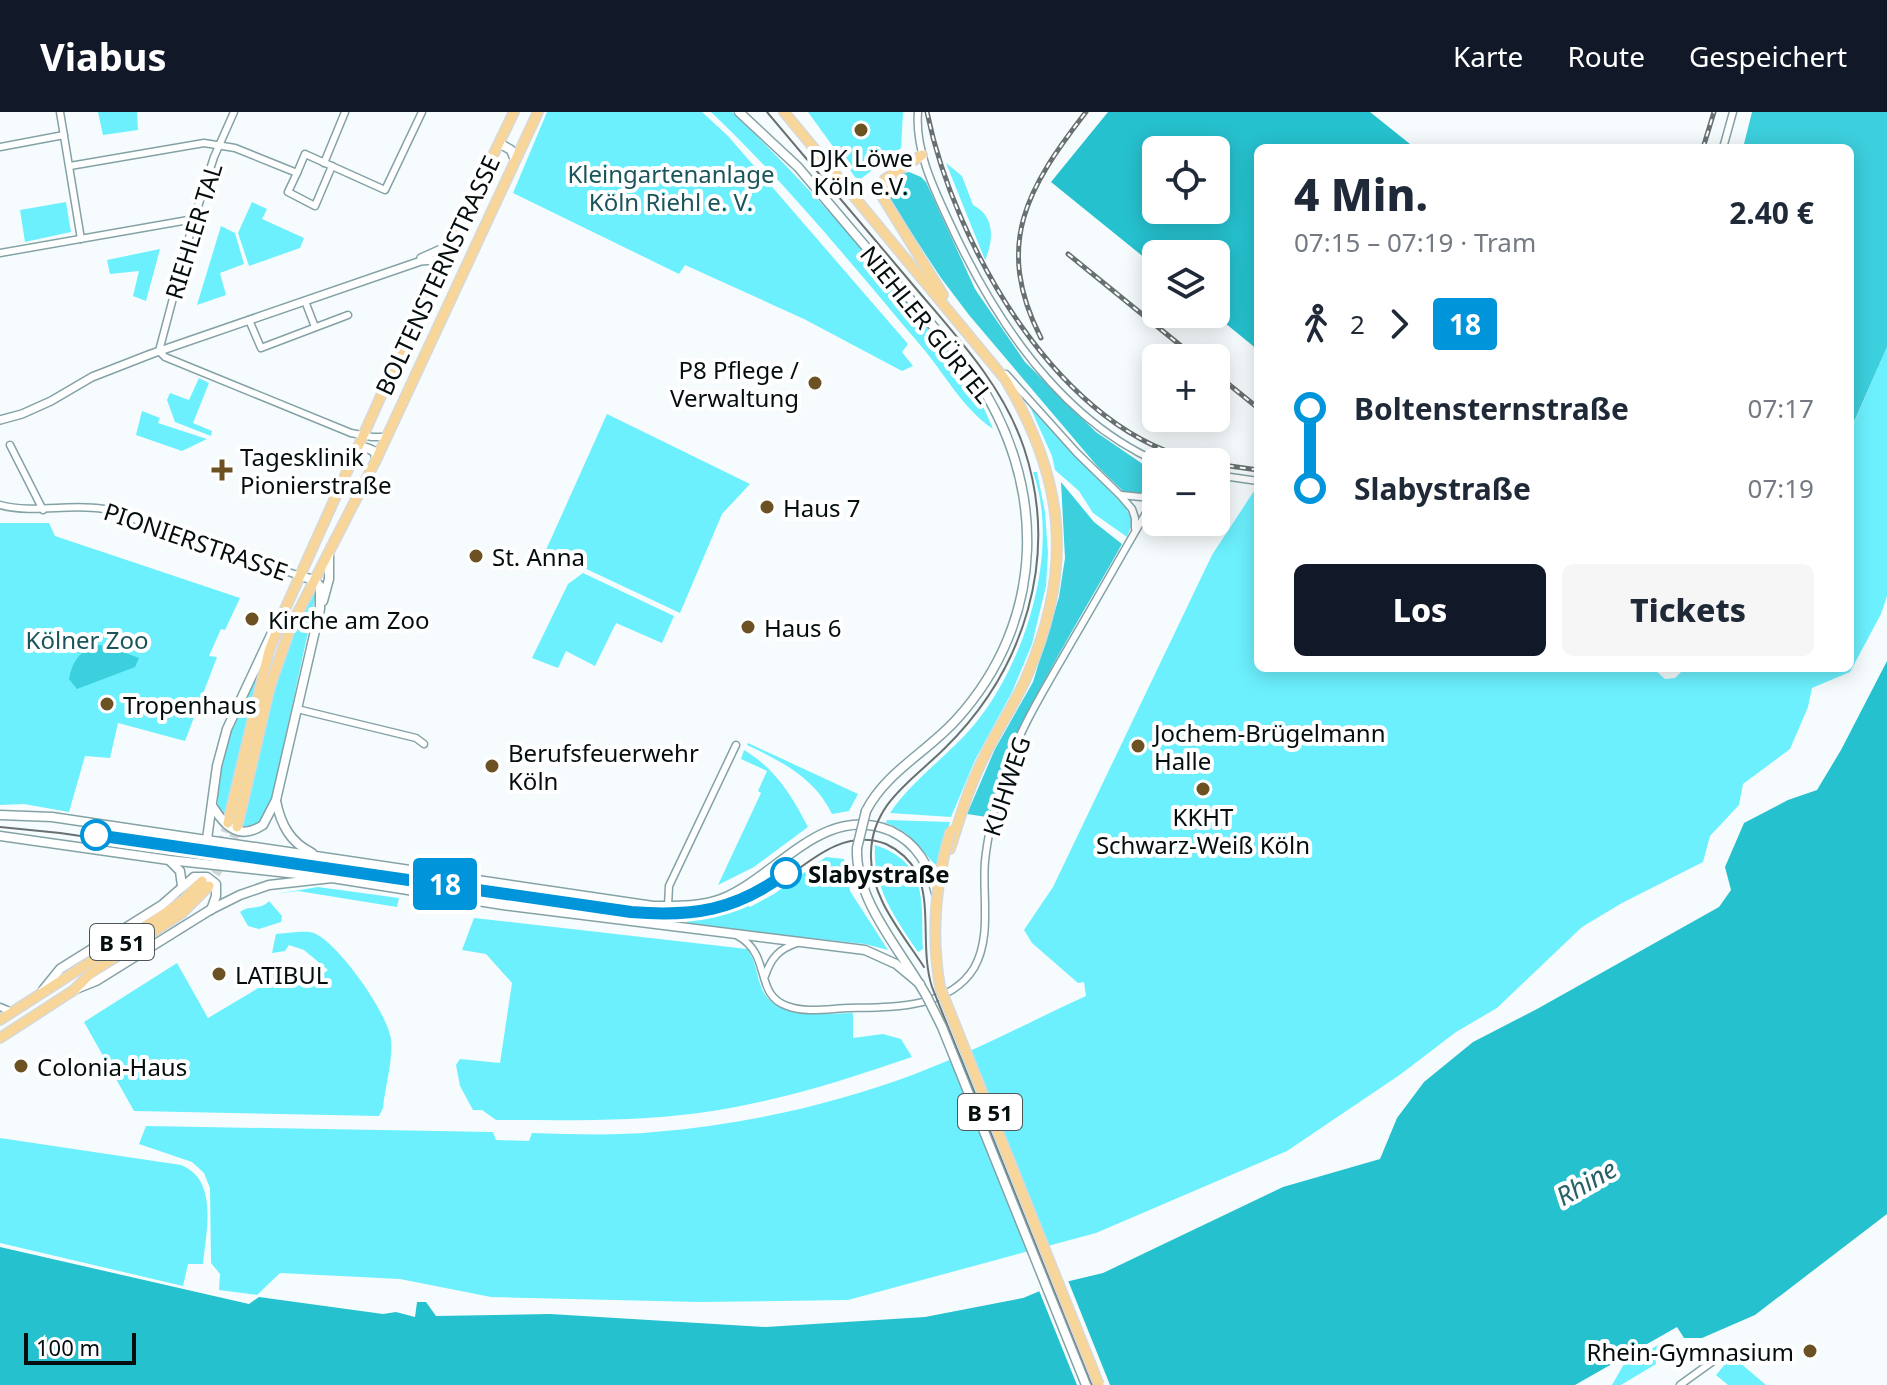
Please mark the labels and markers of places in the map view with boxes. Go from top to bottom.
marker: DJK Löwe Köln e.V. [852,121,870,139]
place label: DJK Löwe Köln e.V. [809,141,913,202]
place label: P8 Pflege / Verwaltung [670,353,799,414]
marker: P8 Pflege / Verwaltung [806,374,824,392]
place label: Tagesklinik Pionierstraße [240,440,391,501]
marker: Tagesklinik Pionierstraße [211,459,233,481]
place label: Haus 7 [783,491,861,524]
marker: Haus 7 [758,498,776,516]
place label: St. Anna [492,540,585,573]
marker: St. Anna [467,547,485,565]
place label: Kirche am Zoo [268,603,430,636]
marker: Kirche am Zoo [243,610,261,628]
place label: Haus 6 [764,611,842,644]
marker: Haus 6 [739,618,757,636]
place label: Tropenhaus [123,688,257,721]
marker: Tropenhaus [98,695,116,713]
place label: Jochem-Brügelmann Halle [1152,716,1386,777]
place label: Berufsfeuerwehr Köln [508,736,699,797]
marker: Jochem-Brügelmann Halle [1129,737,1147,755]
marker: Berufsfeuerwehr Köln [483,757,501,775]
marker: KKHT Schwarz-Weiß Köln [1194,780,1212,798]
place label: KKHT Schwarz-Weiß Köln [1096,800,1310,861]
unlabelled marker [81,820,111,850]
place label: Slabystraße [808,857,949,890]
marker: Slabystraße [771,858,801,888]
place label: LATIBUL [235,958,328,991]
marker: LATIBUL [210,965,228,983]
place label: Colonia-Haus [37,1050,187,1083]
marker: Colonia-Haus [12,1057,30,1075]
place label: Rhein-Gymnasium [1587,1335,1794,1368]
marker: Rhein-Gymnasium [1801,1342,1819,1360]

